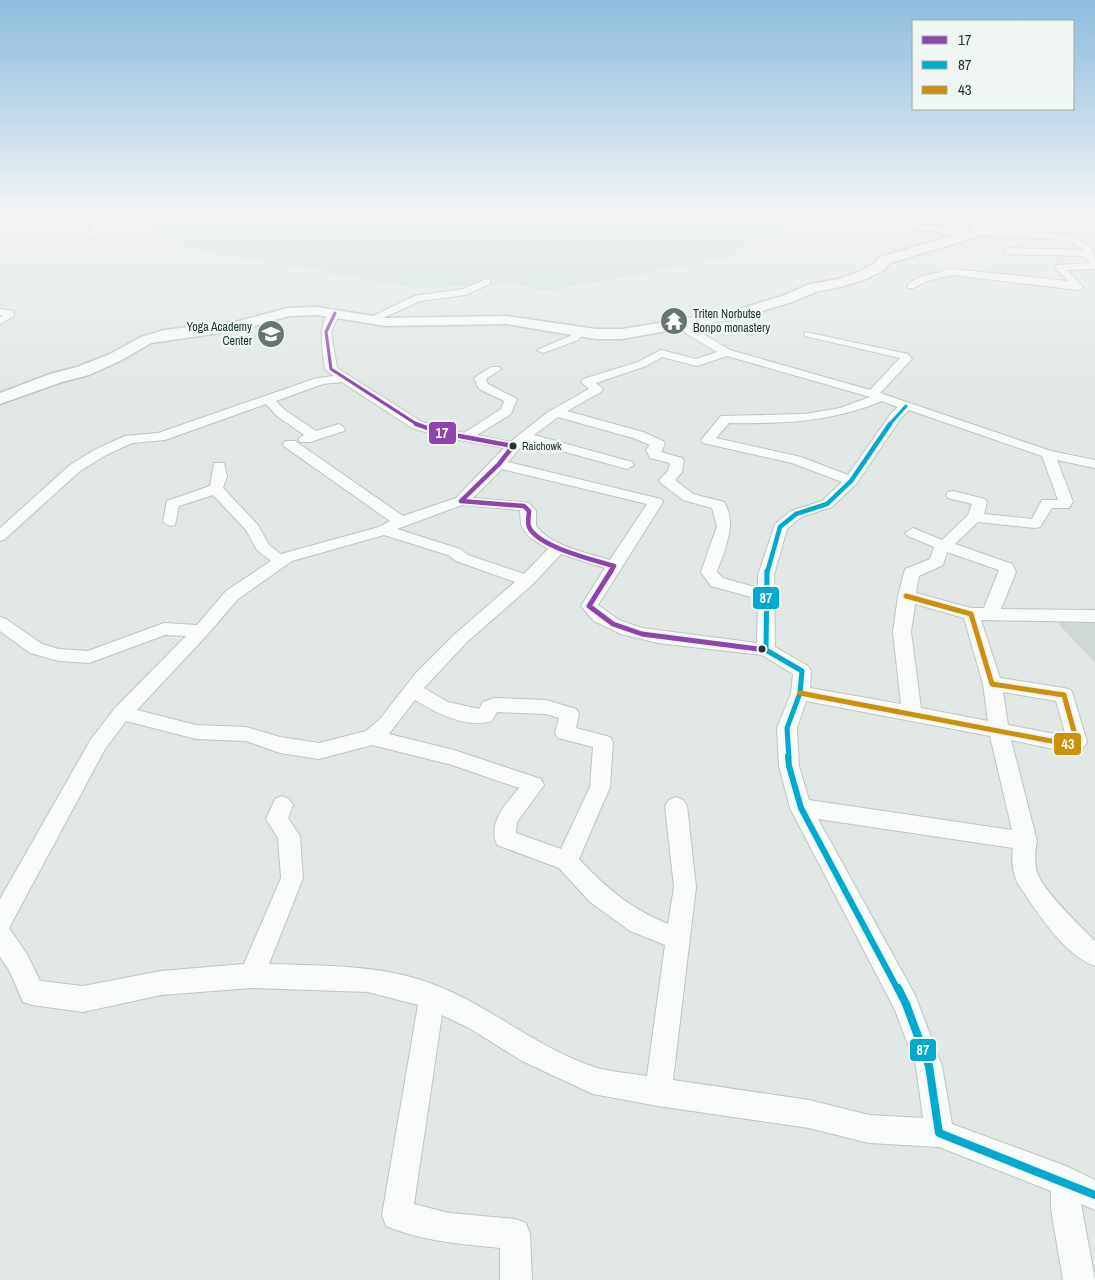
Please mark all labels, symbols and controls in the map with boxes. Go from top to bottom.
legend [912,20,1075,110]
text: 17 [958,29,972,50]
text: 87 [958,54,972,75]
text: 43 [958,79,972,100]
temple icon: Triten Norbutse Bonpo monastery [659,306,689,336]
place label: Triten Norbutse Bonpo monastery [693,306,770,336]
place label: Yoga Academy Center [187,319,253,349]
school or university icon: Yoga Academy Center [256,319,286,349]
line badge: 17 [428,421,457,445]
text: 17 [436,424,449,442]
place label: Raichowk [522,439,562,453]
marker: Raichowk [508,441,518,451]
line badge: 87 [752,586,780,610]
text: 87 [760,589,773,607]
unlabelled marker [757,644,767,654]
line badge: 43 [1053,732,1082,756]
text: 43 [1062,735,1074,753]
line badge: 87 [909,1038,937,1062]
text: 87 [917,1041,930,1059]

